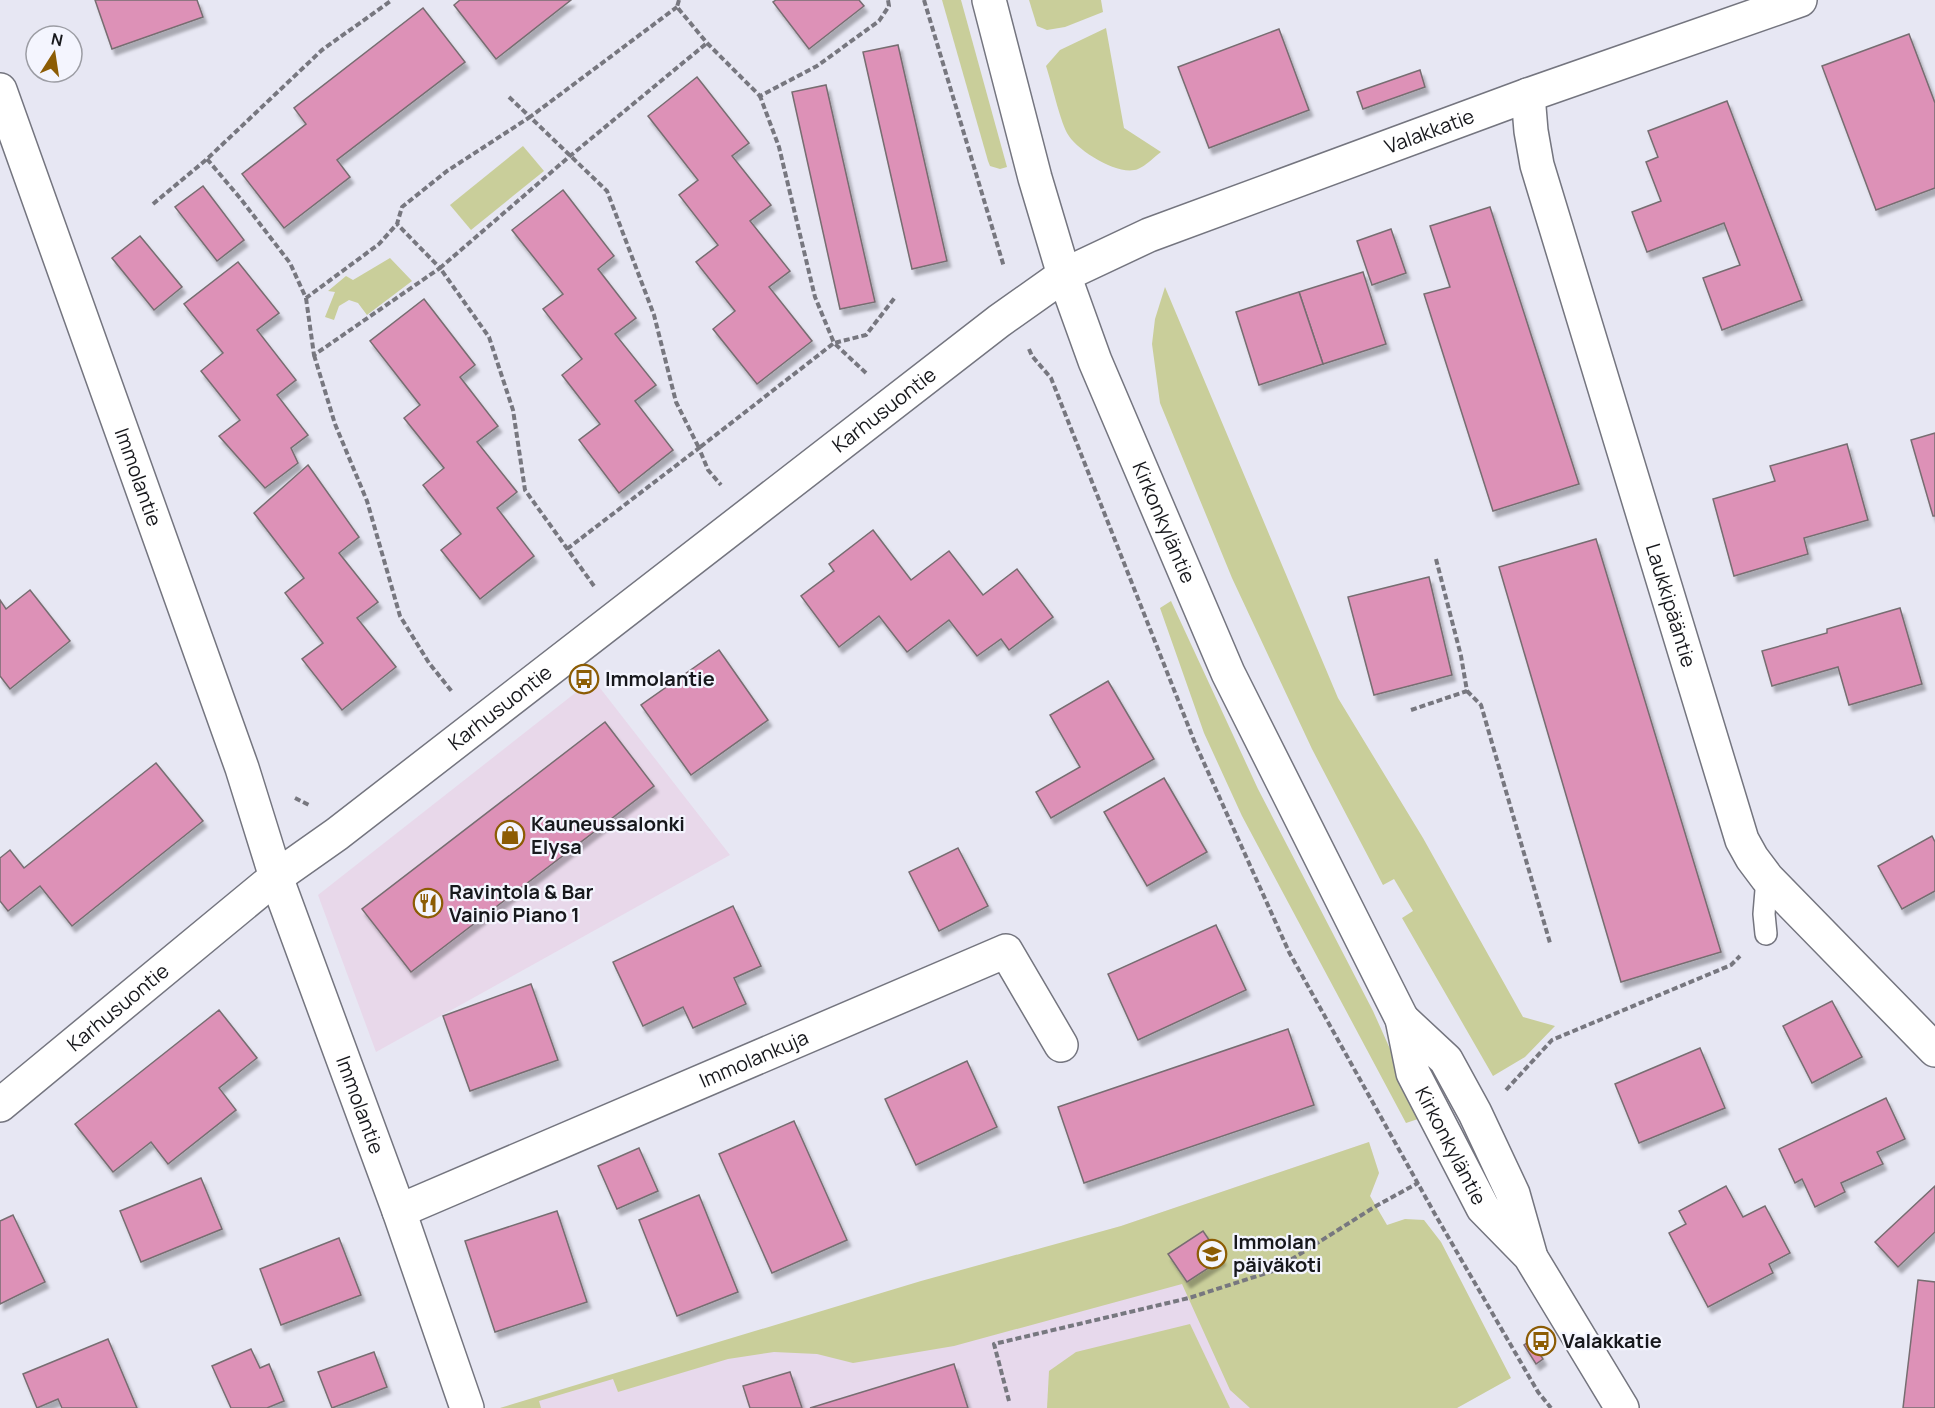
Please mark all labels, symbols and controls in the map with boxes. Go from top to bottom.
north arrow [24,24,84,84]
text: N [49,27,65,51]
street label: Valakkatie [1381,102,1478,160]
street label: Karhusuontie [826,361,941,458]
street label: Immolantie [109,424,169,530]
street label: Kirkonkyläntie [1126,457,1202,587]
street label: Laukkipääntie [1640,540,1703,671]
street label: Karhusuontie [442,658,557,756]
bus stop icon: Immolantie [568,663,600,695]
place label: Immolantie [605,665,715,692]
place label: Kauneussalonki Elysa [531,810,685,860]
shop icon: Kauneussalonki Elysa [494,819,526,851]
place label: Ravintola & Bar Vainio Piano 1 [449,878,594,928]
restaurant icon: Ravintola & Bar Vainio Piano 1 [412,887,444,919]
street label: Karhusuontie [61,957,174,1057]
street label: Immolankuja [695,1023,812,1094]
street label: Immolantie [330,1052,391,1158]
street label: Kirkonkyläntie [1409,1082,1493,1209]
place label: Immolan päiväkoti [1233,1228,1322,1278]
school or university icon: Immolan päiväkoti [1196,1238,1228,1270]
bus stop icon: Valakkatie [1525,1325,1557,1357]
place label: Valakkatie [1562,1327,1662,1354]

